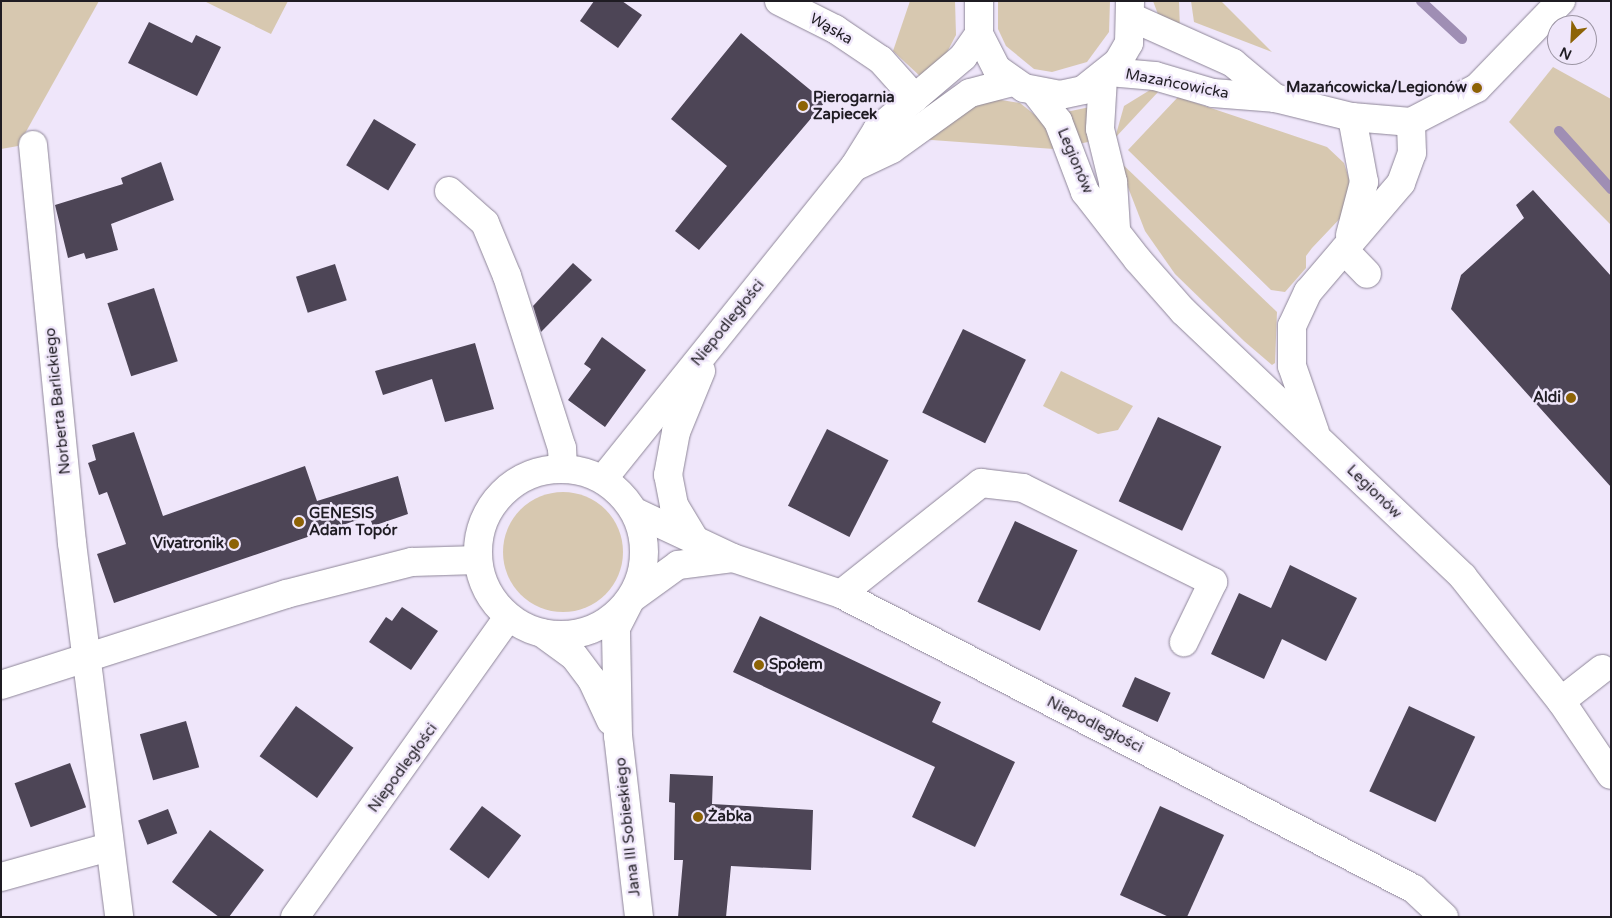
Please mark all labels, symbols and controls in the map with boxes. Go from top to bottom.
street label: Wąska [806,10,856,48]
north arrow [1547,15,1597,65]
text: N [1557,43,1575,63]
street label: Mazańcowicka [1124,65,1230,103]
place label: Mazańcowicka/Legionów [1286,79,1467,97]
marker: Mazańcowicka/Legionów [1471,82,1483,94]
place label: Pierogarnia Zapiecek [813,88,895,123]
marker: Pierogarnia Zapiecek [797,100,809,112]
street label: Legionów [1053,126,1097,196]
street label: Niepodległości [688,276,768,370]
street label: Norberta Barlickiego [41,327,75,475]
place label: Aldi [1533,389,1561,407]
marker: Aldi [1565,392,1577,404]
street label: Legionów [1343,461,1405,523]
place label: GENESIS Adam Topór [309,504,397,539]
marker: GENESIS Adam Topór [293,516,305,528]
place label: Vivatronik [152,535,224,553]
marker: Vivatronik [228,538,240,550]
place label: Społem [769,656,823,674]
marker: Społem [753,659,765,671]
street label: Niepodległości [1044,693,1146,757]
street label: Niepodległości [365,720,441,816]
street label: Jana III Sobieskiego [612,757,644,897]
place label: Żabka [708,808,752,826]
marker: Żabka [692,811,704,823]

